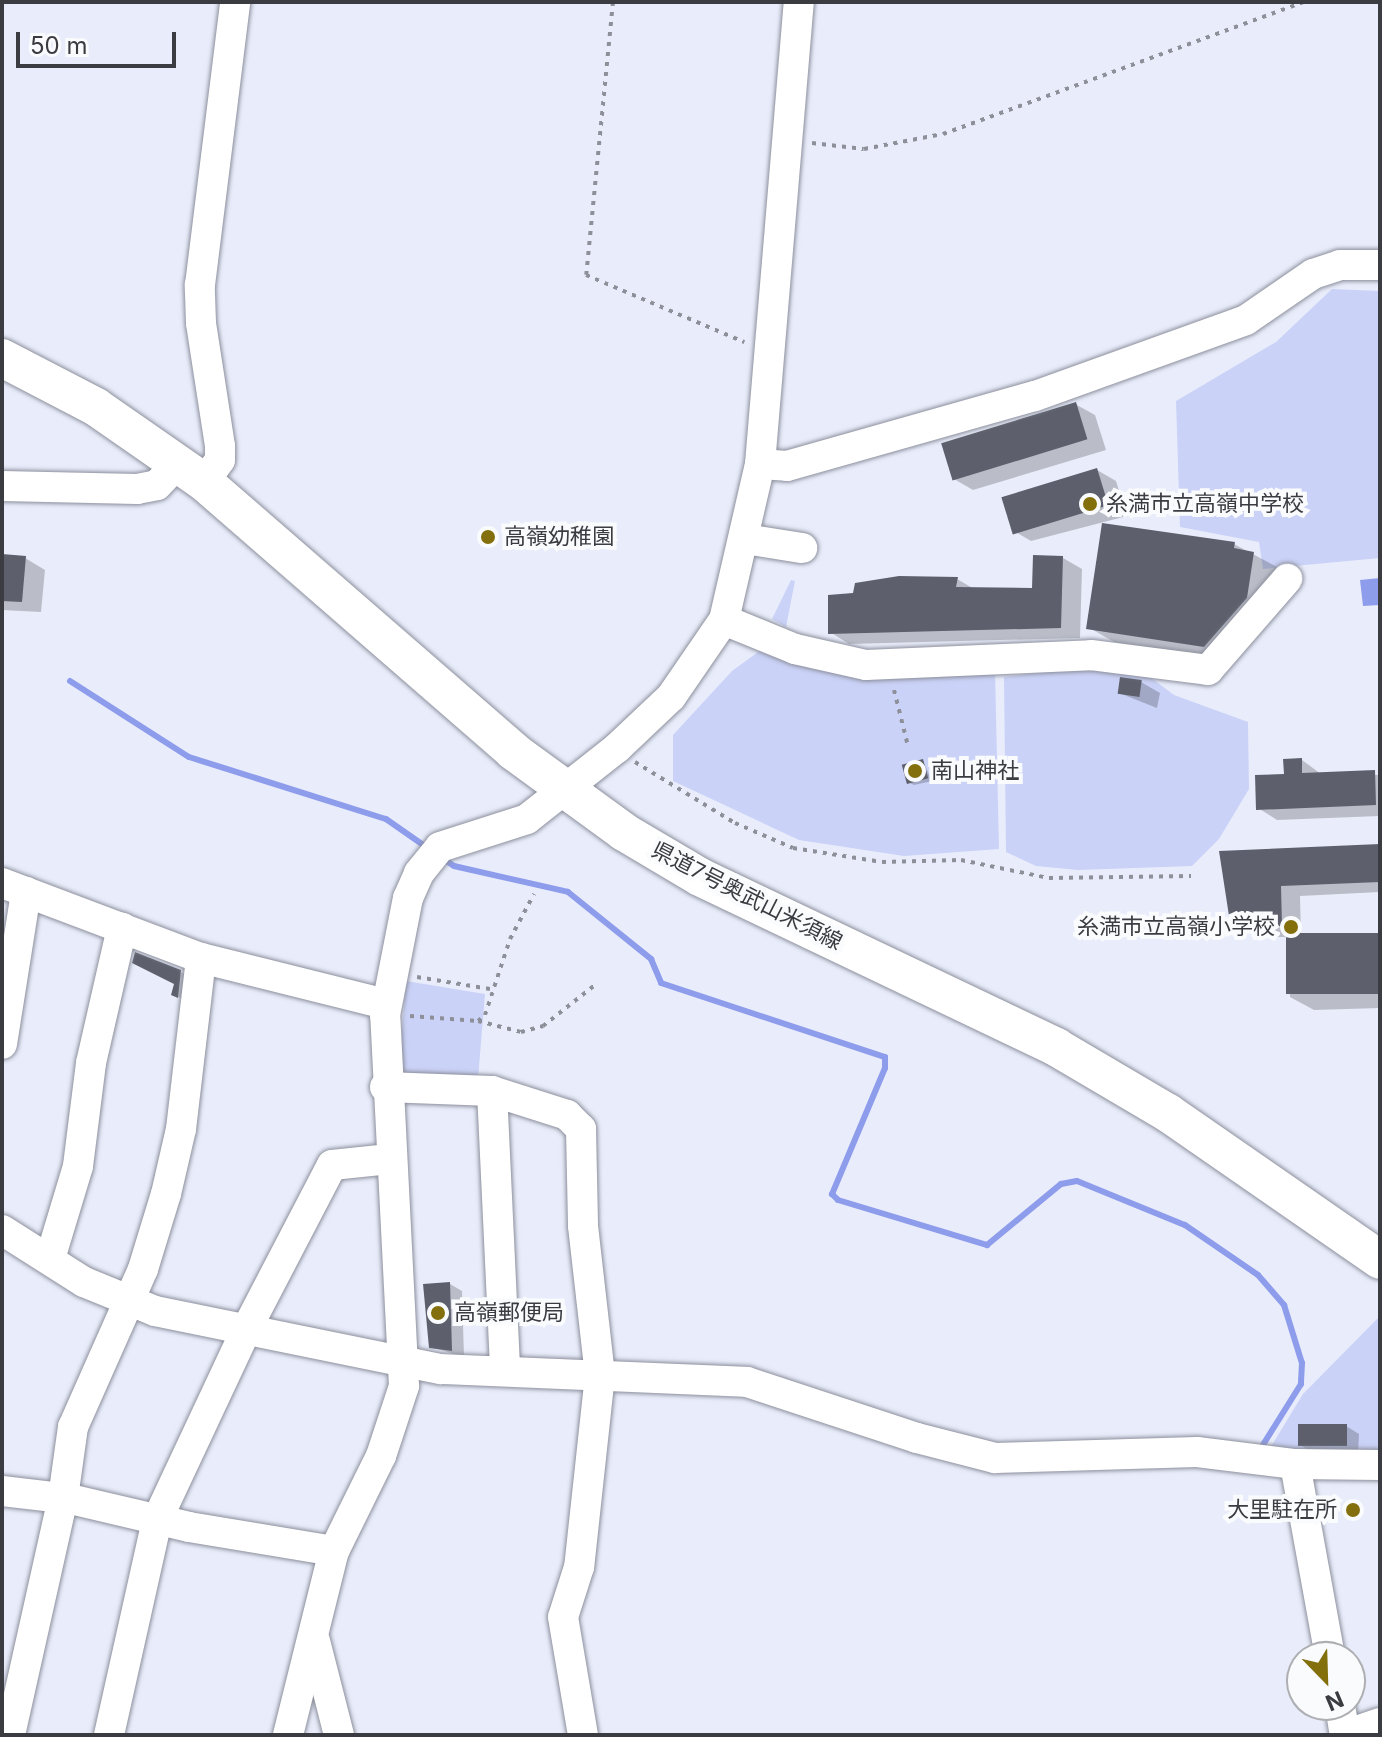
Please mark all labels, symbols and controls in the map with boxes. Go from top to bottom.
scale bar [20,16,180,66]
text: 50 m [30,31,88,60]
place label: 糸満市立高嶺中学校 [1106,491,1304,517]
marker: 糸満市立高嶺中学校 [1081,495,1099,513]
place label: 高嶺幼稚園 [504,524,614,550]
marker: 高嶺幼稚園 [479,528,497,546]
place label: 南山神社 [931,758,1019,784]
marker: 南山神社 [906,762,924,780]
street label: 県道7号奥武山米須線 [647,836,847,956]
place label: 糸満市立高嶺小学校 [1077,914,1275,940]
marker: 糸満市立高嶺小学校 [1282,918,1300,936]
place label: 高嶺郵便局 [454,1300,564,1326]
marker: 高嶺郵便局 [429,1304,447,1322]
place label: 大里駐在所 [1227,1497,1337,1523]
marker: 大里駐在所 [1344,1501,1362,1519]
north arrow [1286,1641,1366,1721]
text: N [1322,1686,1347,1716]

